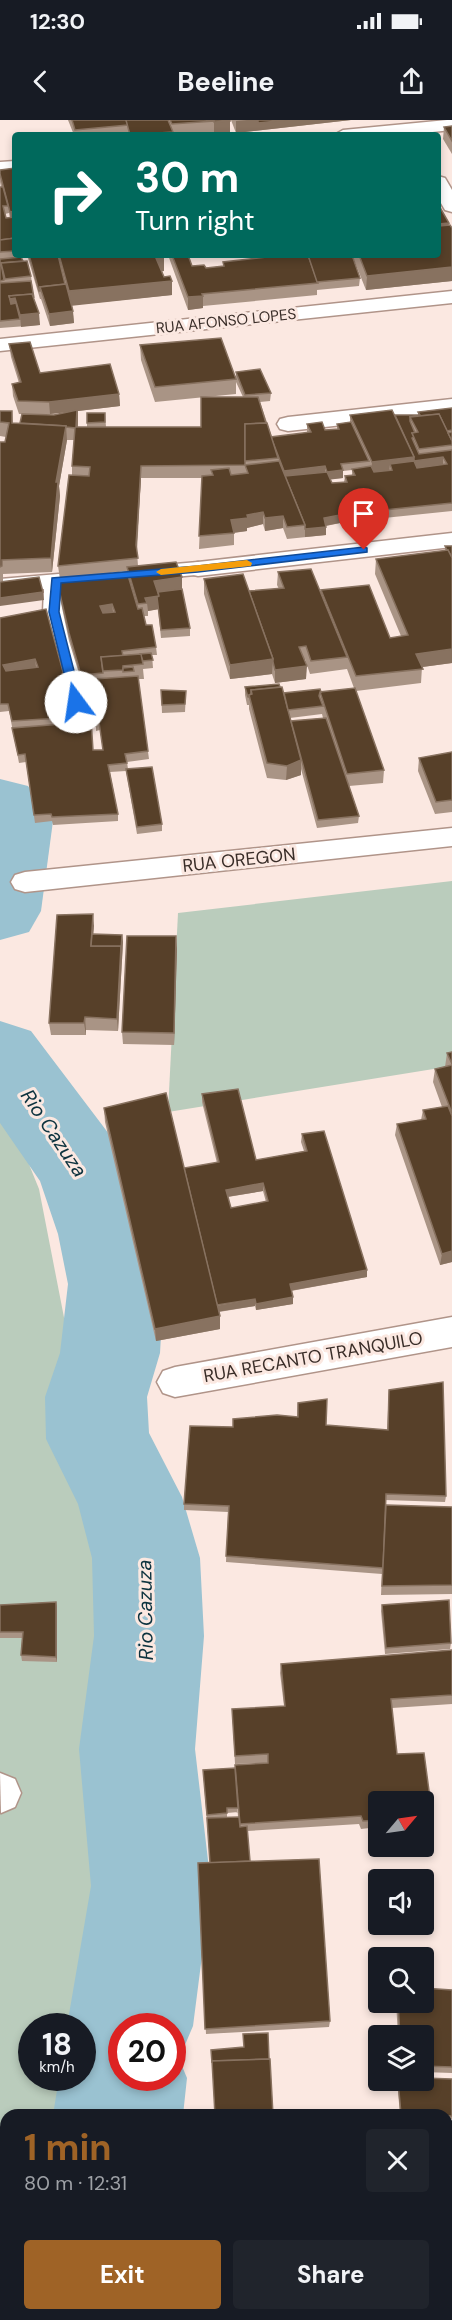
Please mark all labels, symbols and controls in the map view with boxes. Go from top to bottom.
text: 12:30 [30,7,85,36]
text: Beeline [177,64,275,99]
icon: back [24,65,57,98]
icon: share [395,65,428,98]
text: 30 m [135,150,239,205]
icon: right [36,156,114,234]
text: Turn right [135,203,255,238]
street label: RUA AFONSO LOPES [155,304,297,338]
pin [338,488,389,550]
icon: arrive [347,497,380,530]
position arrow [44,670,108,734]
street label: RUA OREGON [181,842,297,878]
water label: Rio Cazuza [15,1084,93,1182]
street label: RUA RECANTO TRANQUILO [202,1326,424,1388]
water label: Rio Cazuza [131,1559,159,1661]
north arrow [368,1791,434,1857]
map controls [368,1791,434,2091]
button: sound [368,1869,434,1935]
button: search [368,1947,434,2013]
speed limit sign: 20 [108,2013,186,2091]
text: 18 [42,2025,72,2064]
button: layers [368,2025,434,2091]
text: km/h [39,2057,75,2077]
text: 1 min [24,2124,112,2171]
button: close [366,2129,429,2192]
text: 80 m · 12:31 [24,2170,127,2196]
button: Exit [24,2240,221,2309]
button: Share [233,2240,429,2309]

